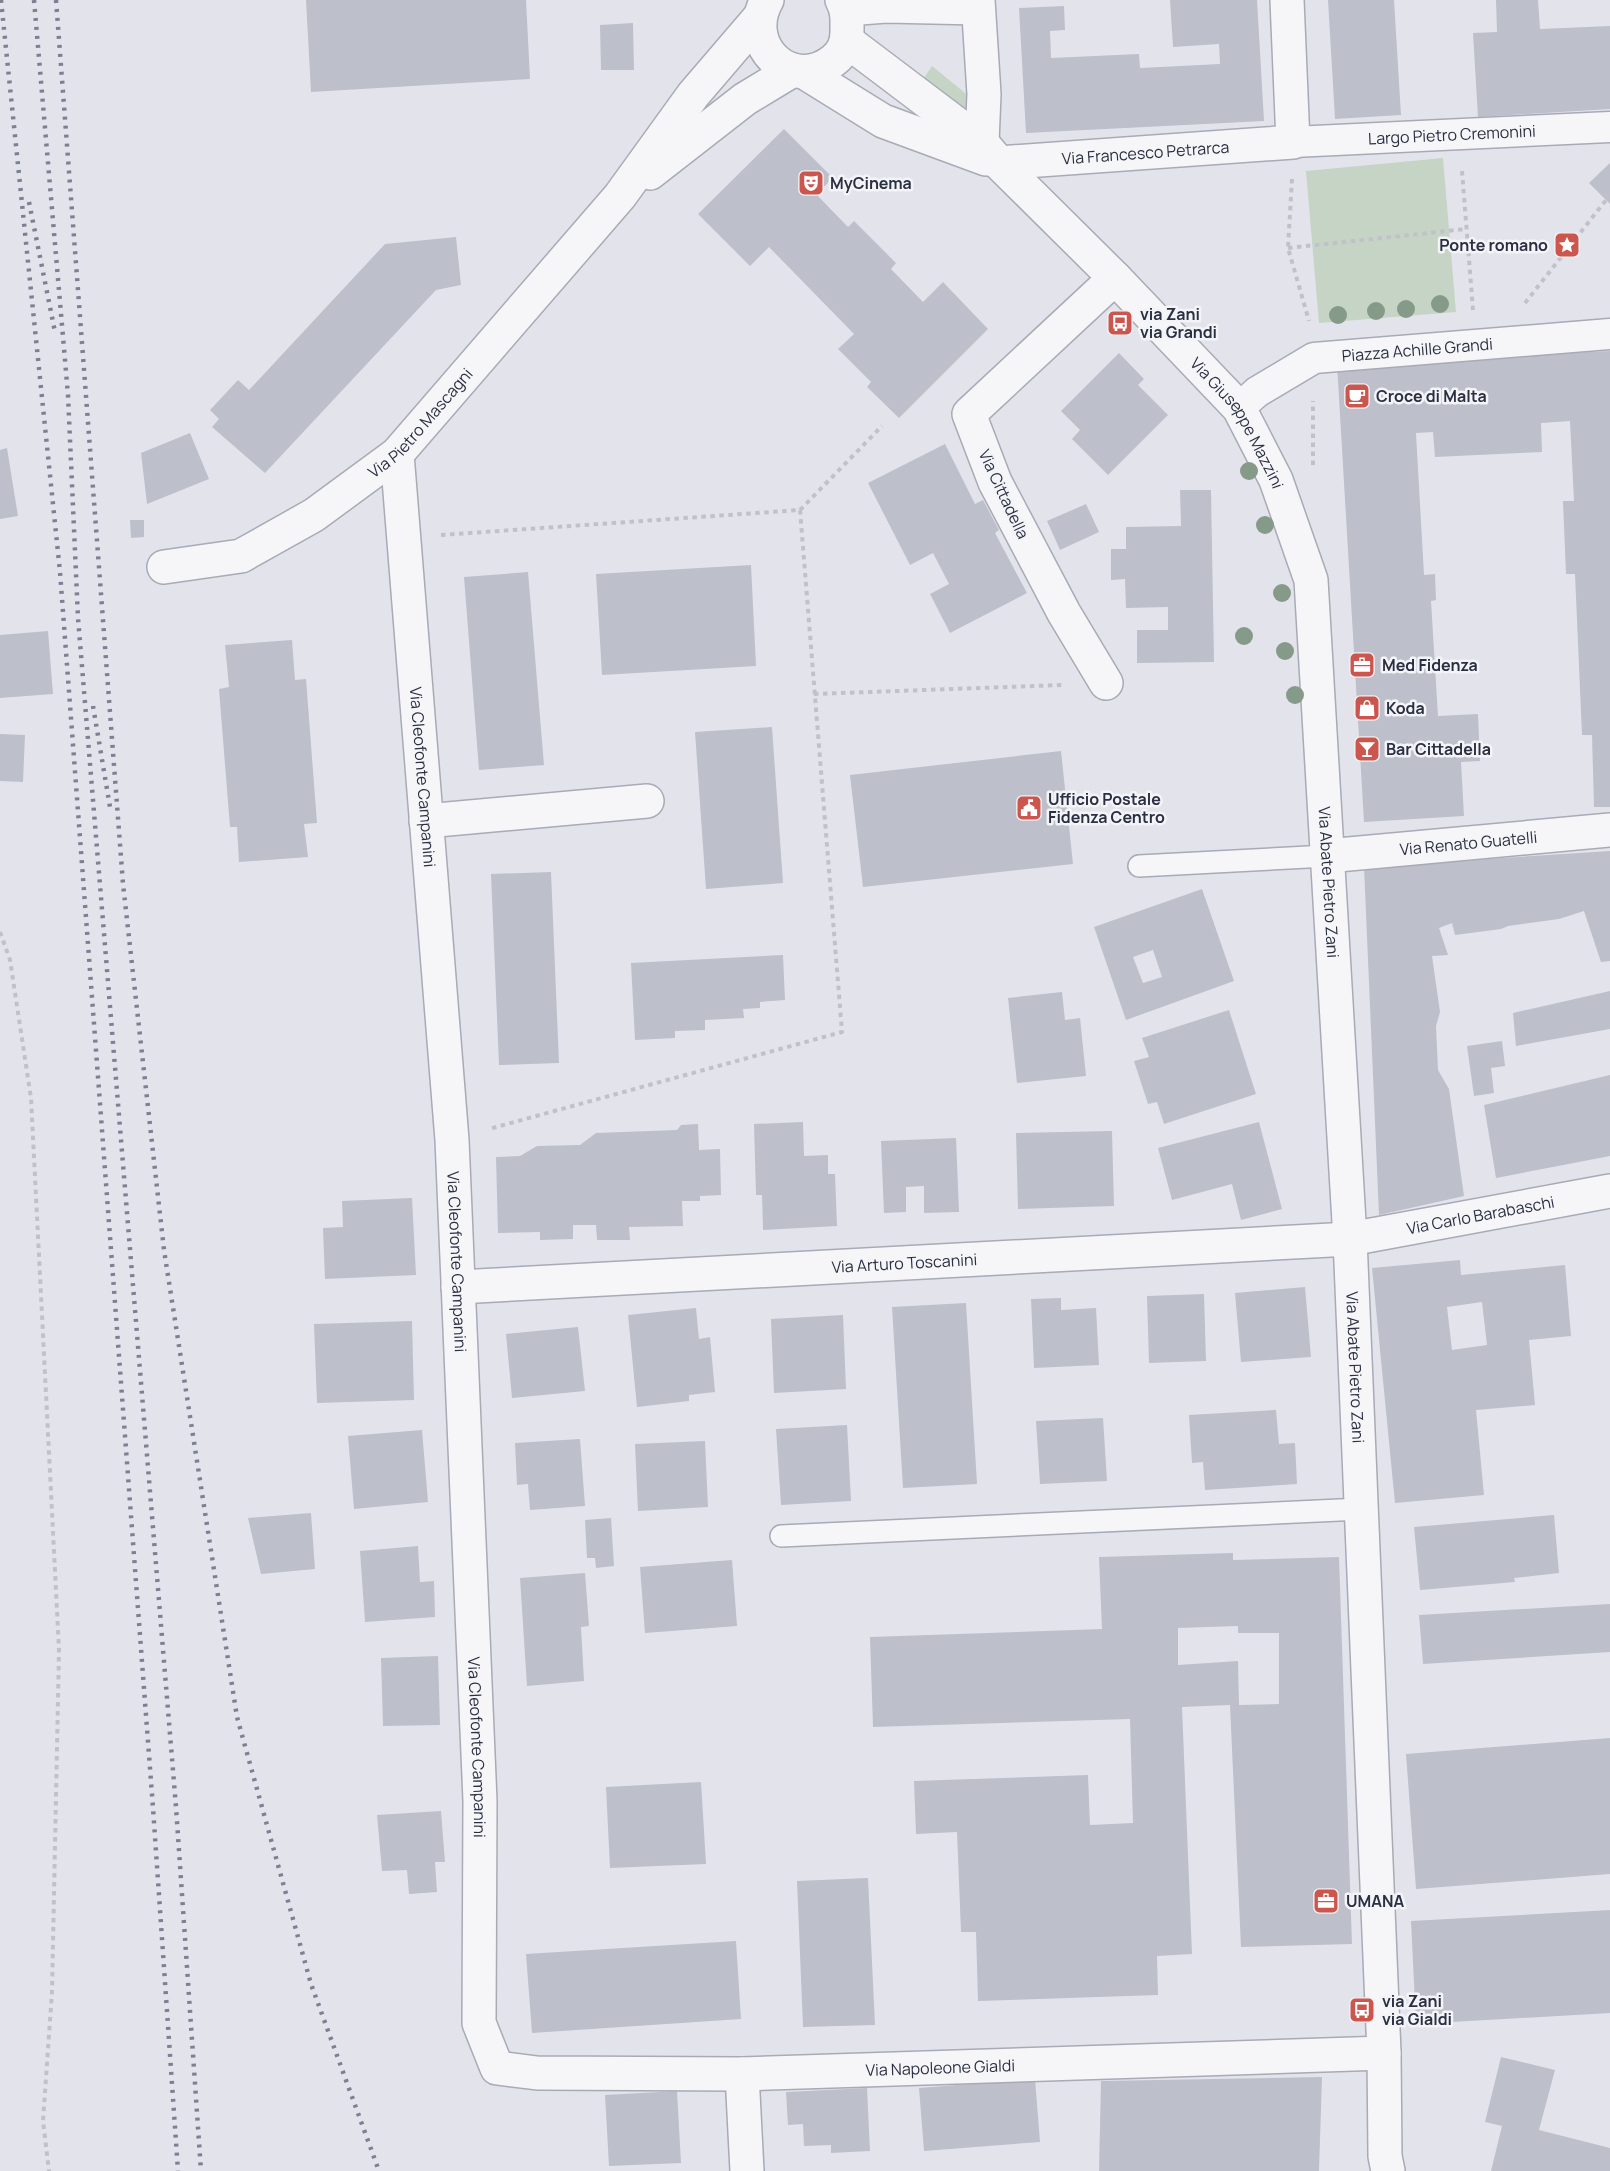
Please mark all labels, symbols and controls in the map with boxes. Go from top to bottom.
street label: Largo Pietro Cremonini [1367,120,1536,149]
street label: Via Francesco Petrarca [1061,136,1230,169]
theatre icon: MyCinema [796,168,826,198]
place label: MyCinema [830,172,912,194]
place icon: Ponte romano [1552,230,1582,260]
place label: Ponte romano [1439,234,1548,256]
place label: via Zani via Grandi [1140,303,1217,343]
bus stop icon: via Zani via Grandi [1105,308,1135,338]
street label: Piazza Achille Grandi [1341,333,1494,367]
street label: Via Giuseppe Mazzini [1185,353,1289,491]
street label: Via Pietro Mascagni [364,363,478,483]
cafe icon: Croce di Malta [1342,381,1372,411]
place label: Croce di Malta [1376,385,1487,407]
street label: Via Cittadella [974,446,1034,542]
office icon: Med Fidenza [1347,650,1377,680]
place label: Med Fidenza [1382,654,1478,676]
street label: Via Cleofonte Campanini [405,686,441,868]
shop icon: Koda [1352,693,1382,723]
place label: Koda [1386,697,1425,719]
bar icon: Bar Cittadella [1352,734,1382,764]
place label: Bar Cittadella [1386,738,1491,760]
place label: Ufficio Postale Fidenza Centro [1048,788,1165,828]
public building icon: Ufficio Postale Fidenza Centro [1014,793,1044,823]
street label: Via Abate Pietro Zani [1313,806,1344,959]
street label: Via Renato Guatelli [1399,826,1538,860]
street label: Via Cleofonte Campanini [442,1171,472,1353]
street label: Via Carlo Barabaschi [1405,1191,1556,1239]
street label: Via Arturo Toscanini [831,1248,978,1278]
street label: Via Abate Pietro Zani [1341,1291,1370,1444]
street label: Via Cleofonte Campanini [463,1656,491,1838]
office icon: UMANA [1311,1886,1341,1916]
place label: UMANA [1346,1890,1404,1912]
place label: via Zani via Gialdi [1382,1990,1452,2030]
bus stop icon: via Zani via Gialdi [1347,1995,1377,2025]
street label: Via Napoleone Gialdi [865,2054,1015,2081]

